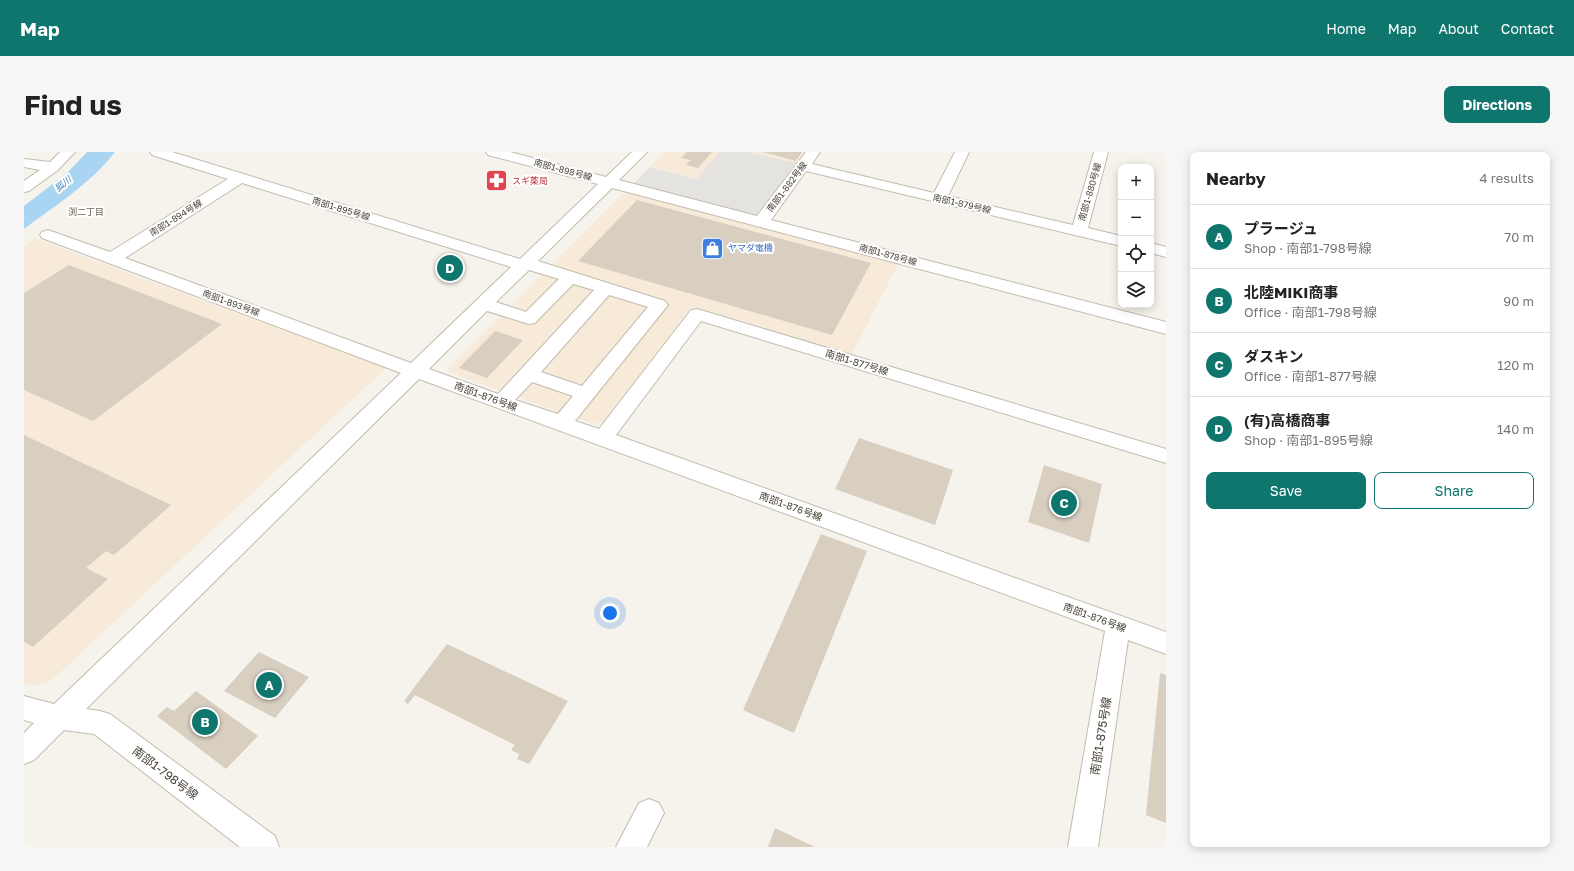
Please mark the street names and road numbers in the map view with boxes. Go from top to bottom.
street label: 南部1-898号線 [533,156,595,183]
street label: 南部1-882号線 [764,159,810,214]
street label: 南部1-880号線 [1076,160,1103,222]
street label: 南部1-879号線 [932,191,993,216]
street label: 南部1-895号線 [311,194,372,223]
street label: 南部1-894号線 [147,196,205,238]
street label: 南部1-878号線 [858,241,919,268]
street label: 南部1-893号線 [201,287,262,318]
street label: 南部1-877号線 [824,347,890,377]
street label: 南部1-876号線 [453,379,519,413]
street label: 南部1-876号線 [758,489,824,523]
street label: 南部1-876号線 [1062,600,1128,634]
street label: 南部1-875号線 [1087,696,1114,776]
street label: 南部1-798号線 [129,743,201,802]

